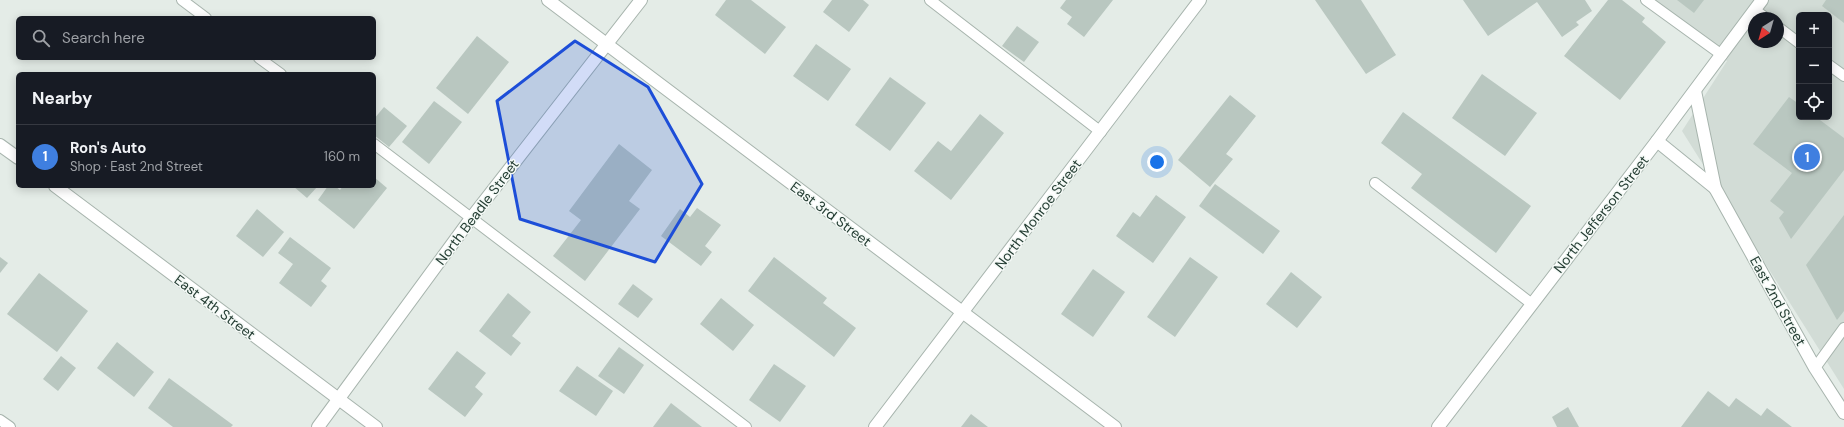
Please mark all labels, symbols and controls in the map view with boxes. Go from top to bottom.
north arrow [1748,12,1784,48]
map controls [1796,12,1832,120]
button: + [1796,12,1832,48]
search box [16,16,376,60]
icon: search [30,27,52,49]
text: Search here [62,28,145,48]
button: − [1796,48,1832,84]
button: locate [1796,84,1832,120]
text: Nearby [32,87,92,109]
text: Ron's Auto [70,138,146,158]
pin: 1 [1794,142,1820,172]
text: 1 [43,148,47,165]
text: 160 m [324,148,360,165]
your location [1147,152,1167,172]
street label: North Jefferson Street [1549,152,1653,276]
street label: North Monroe Street [991,155,1085,273]
street label: North Beadle Street [431,156,523,268]
text: Shop · East 2nd Street [70,158,203,175]
street label: East 3rd Street [787,178,875,250]
street label: East 2nd Street [1746,253,1810,349]
street label: East 4th Street [171,271,259,343]

